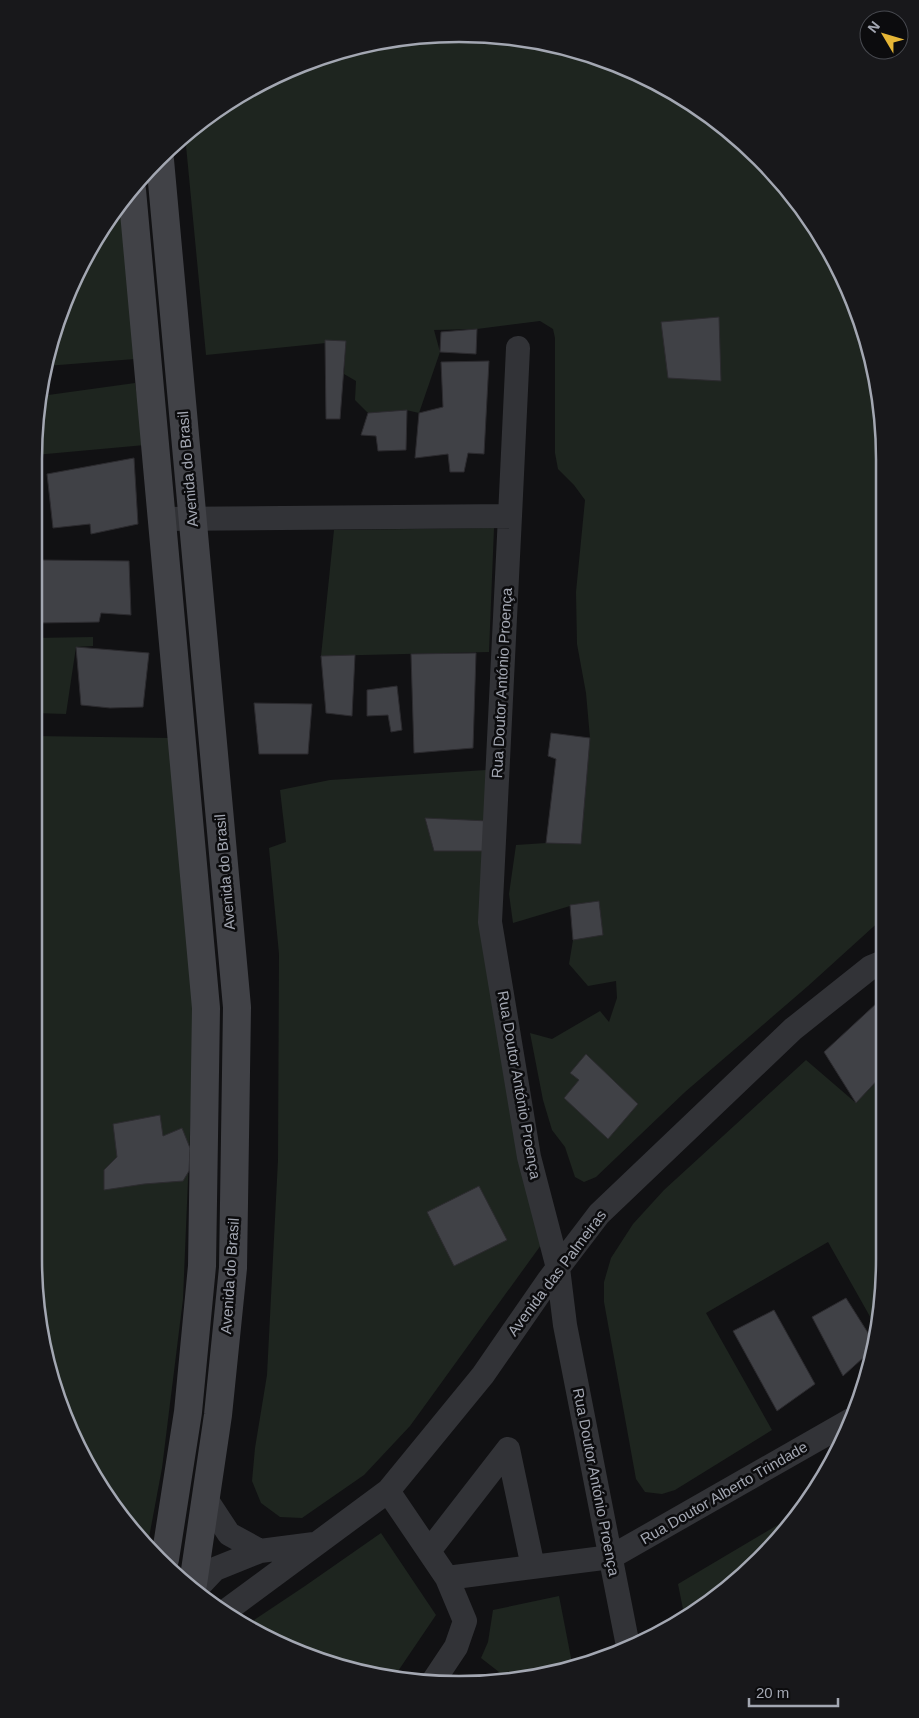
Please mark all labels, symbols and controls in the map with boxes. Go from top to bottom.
north arrow [859,10,909,60]
text: N [864,18,883,36]
street label: Avenida do Brasil [174,410,201,528]
street label: Rua Doutor António Proença [488,587,515,779]
street label: Avenida do Brasil [211,813,238,931]
street label: Rua Doutor António Proença [495,989,545,1181]
street label: Avenida das Palmeiras [504,1206,609,1339]
street label: Avenida do Brasil [217,1217,242,1335]
street label: Rua Doutor António Proença [570,1387,623,1578]
street label: Rua Doutor Alberto Trindade [637,1438,810,1547]
scale bar [749,1676,838,1708]
text: 20 m [756,1684,789,1701]

